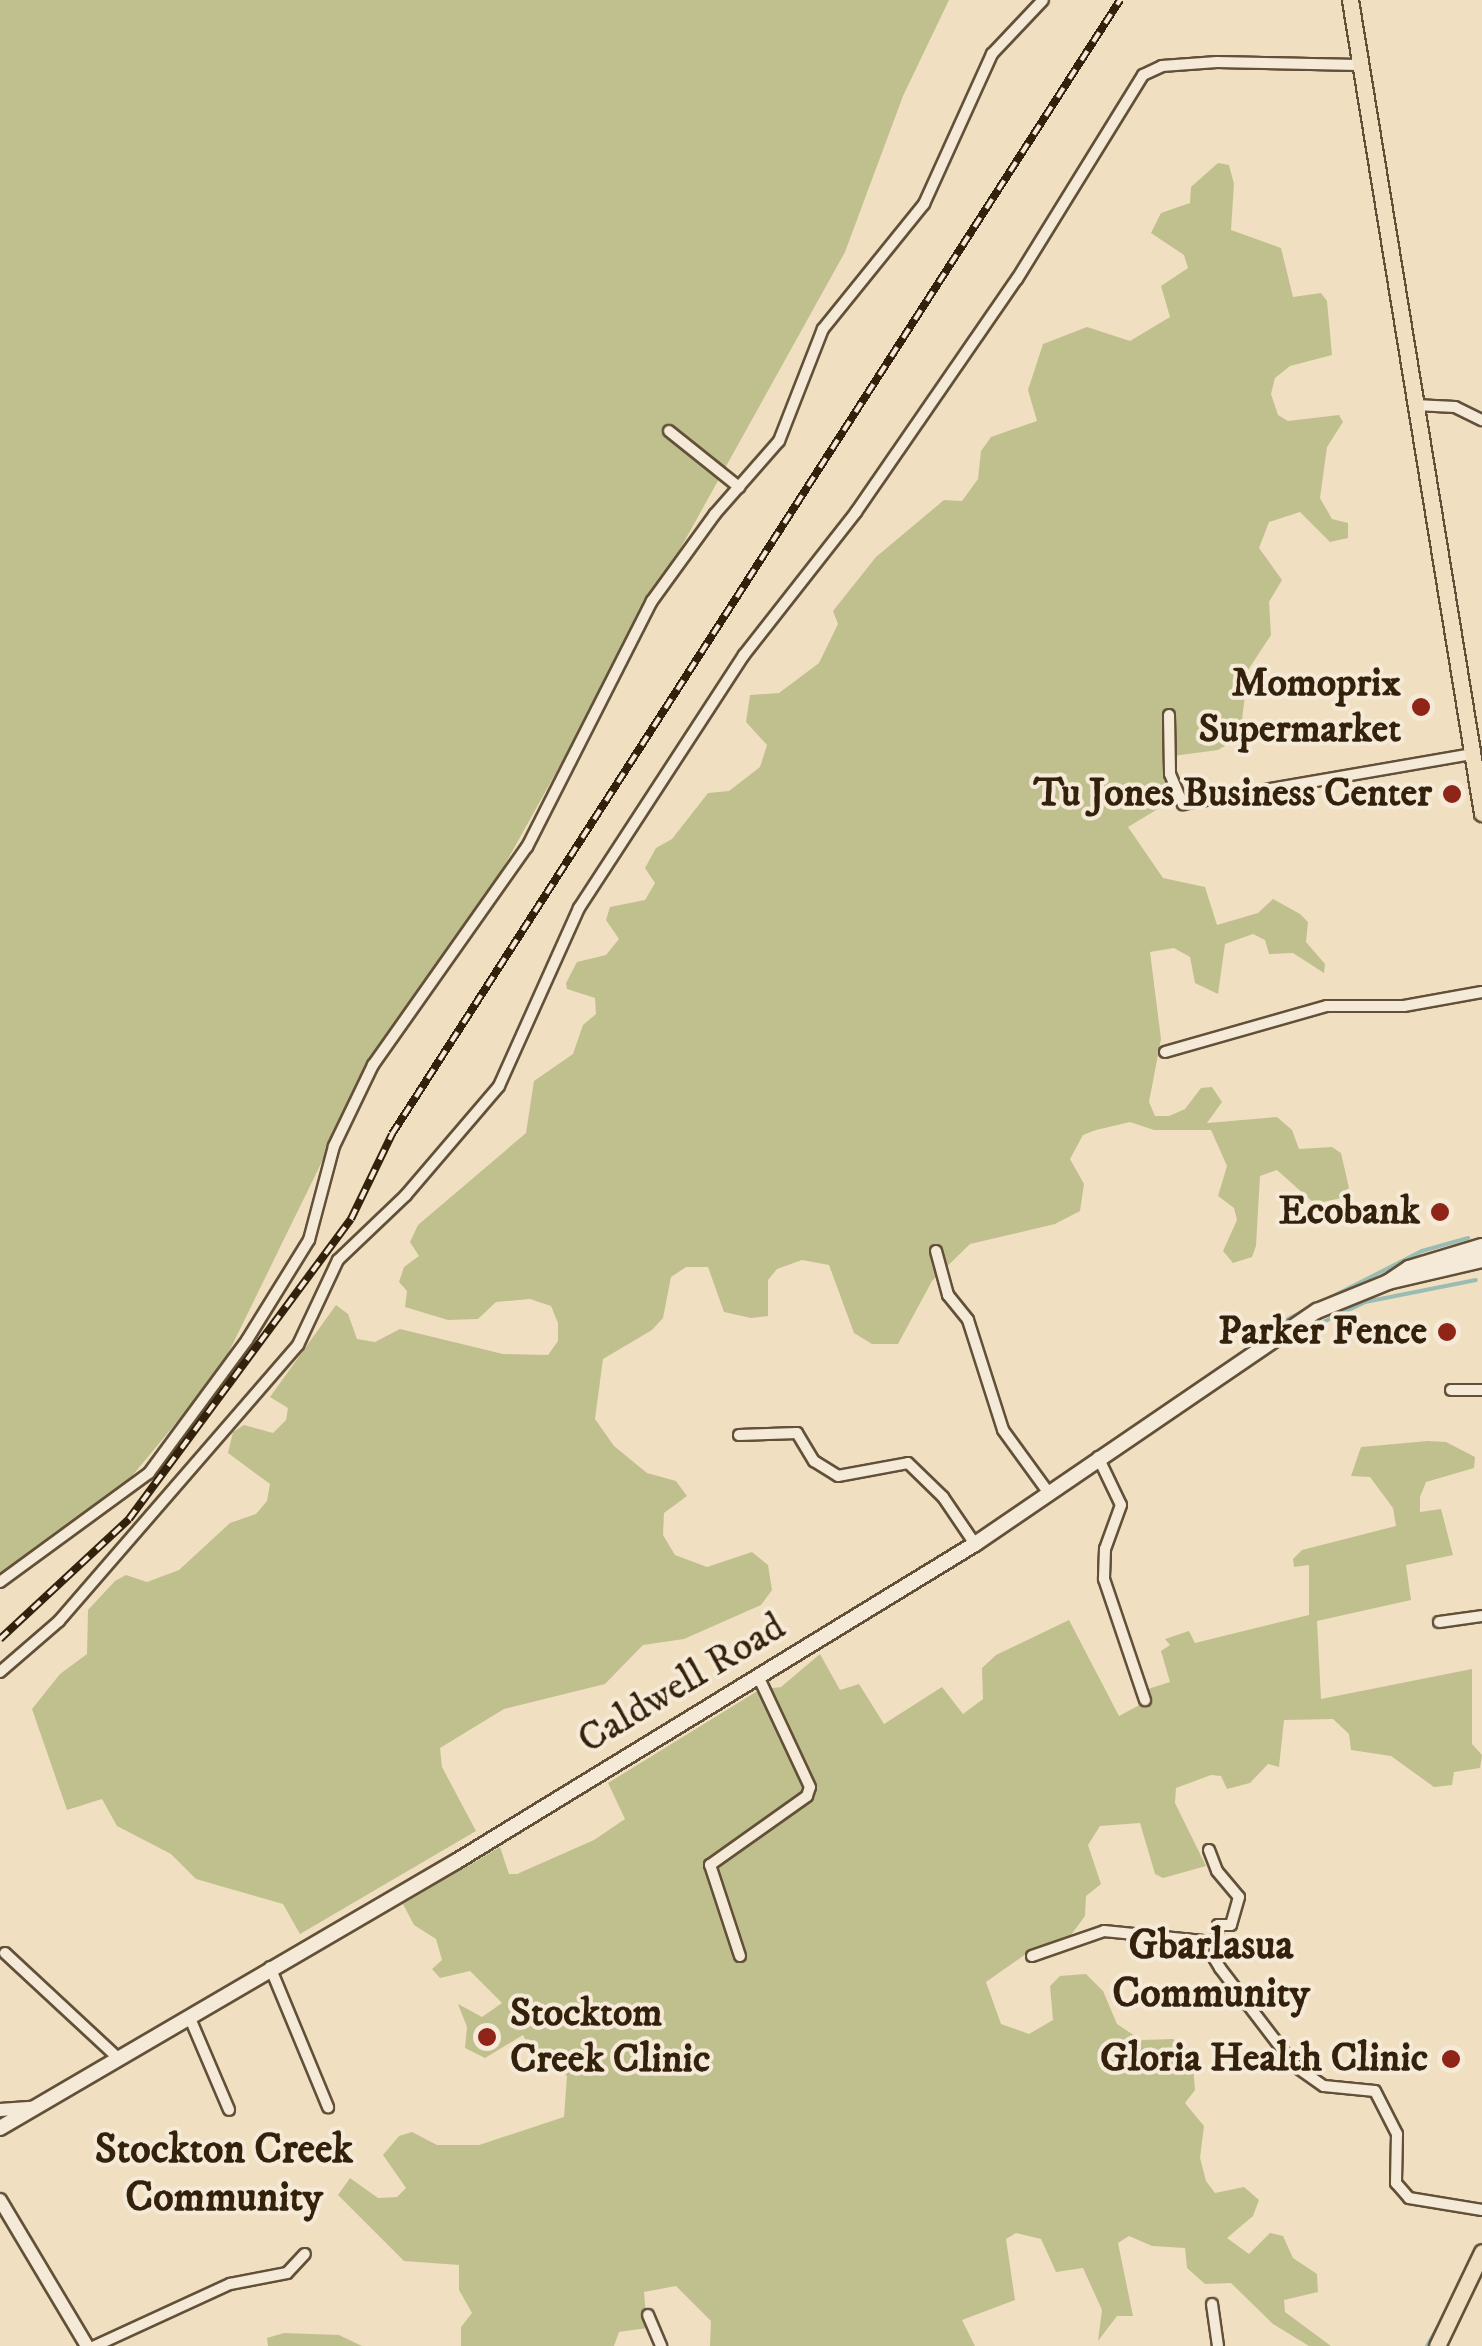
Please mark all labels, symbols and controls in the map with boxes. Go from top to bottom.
place label: Momoprix Supermarket [1199,660,1401,754]
marker: Momoprix Supermarket [1410,696,1432,718]
place label: Tu Jones Business Center [1034,770,1432,818]
marker: Tu Jones Business Center [1441,783,1463,805]
place label: Ecobank [1279,1188,1420,1236]
marker: Ecobank [1429,1201,1451,1223]
place label: Parker Fence [1218,1308,1427,1356]
marker: Parker Fence [1436,1321,1458,1343]
street label: Caldwell Road [570,1603,794,1765]
district label: Gbarlasua Community [1112,1921,1310,2020]
place label: Stocktom Creek Clinic [510,1990,710,2084]
marker: Stocktom Creek Clinic [474,2024,500,2050]
place label: Gloria Health Clinic [1100,2035,1428,2083]
marker: Gloria Health Clinic [1438,2046,1464,2072]
district label: Stockton Creek Community [95,2125,353,2224]

